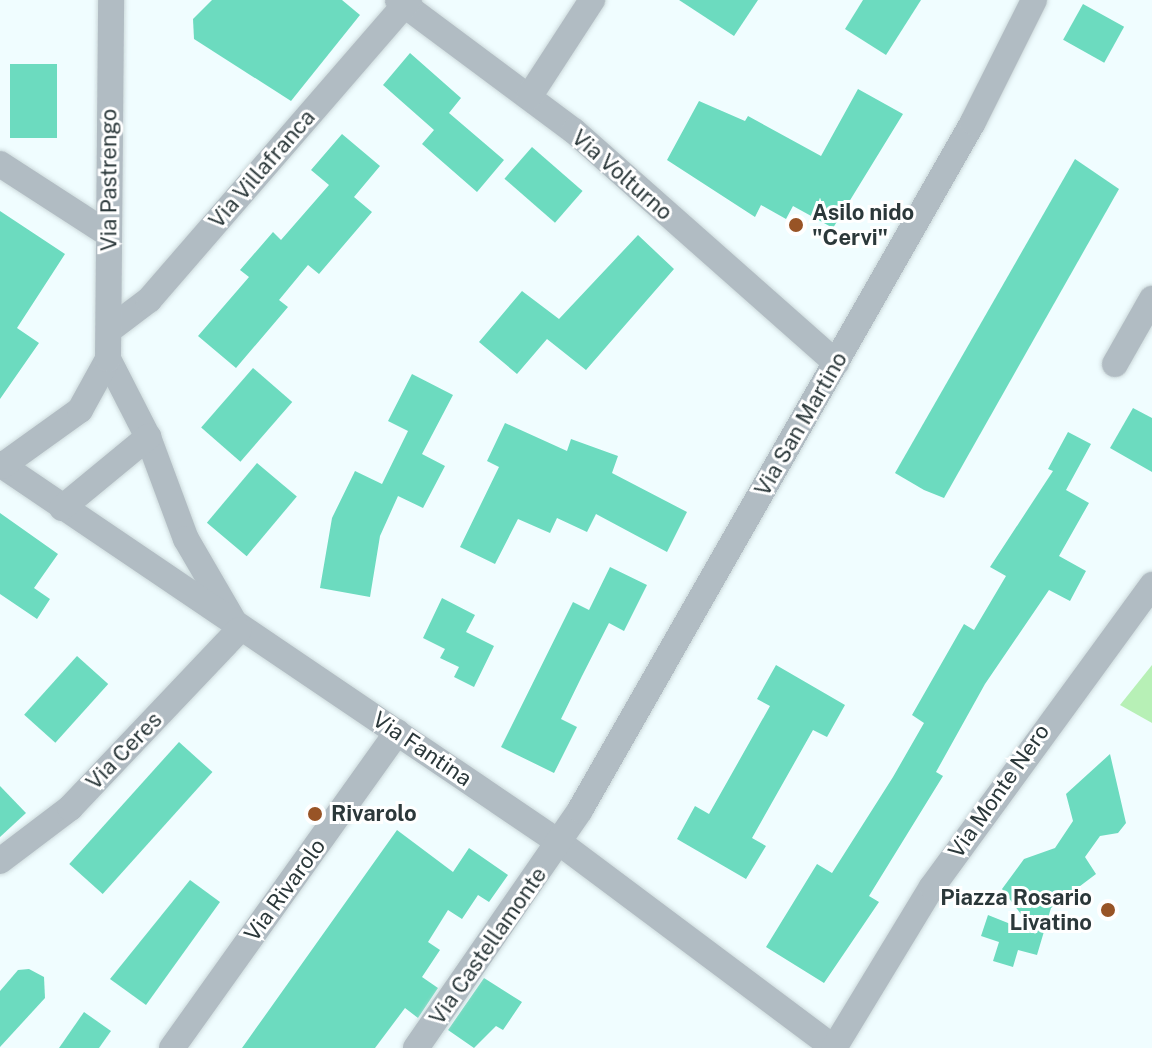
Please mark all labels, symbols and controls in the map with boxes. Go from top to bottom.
street label: Via Villafranca [203,104,321,234]
street label: Via Pastrengo [96,109,122,251]
street label: Via Volturno [566,124,678,226]
place label: Asilo nido "Cervi" [812,199,914,250]
marker: Asilo nido "Cervi" [787,216,805,234]
street label: Via San Martino [749,347,853,501]
street label: Via Fantina [367,706,477,792]
street label: Via Ceres [81,707,167,795]
street label: Via Monte Nero [943,719,1055,863]
place label: Rivarolo [331,801,417,827]
marker: Rivarolo [306,805,324,823]
street label: Via Rivarolo [239,834,331,946]
street label: Via Castellamonte [424,862,552,1030]
place label: Piazza Rosario Livatino [940,884,1092,936]
marker: Piazza Rosario Livatino [1099,901,1117,919]

